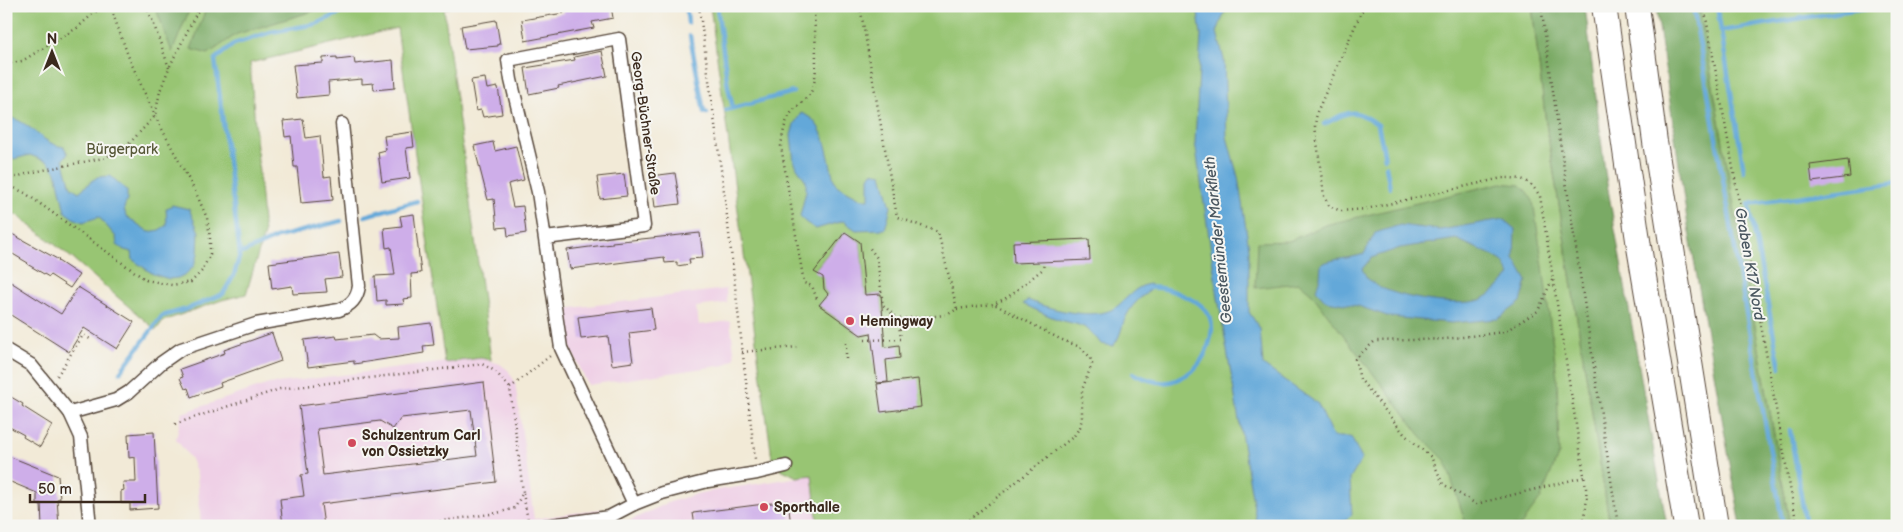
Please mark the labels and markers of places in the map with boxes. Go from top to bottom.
place label: Hemingway [860,313,934,330]
marker: Hemingway [844,315,856,327]
place label: Schulzentrum Carl von Ossietzky [361,427,480,460]
marker: Schulzentrum Carl von Ossietzky [346,437,358,449]
place label: Sporthalle [774,499,840,516]
marker: Sporthalle [758,501,770,513]

